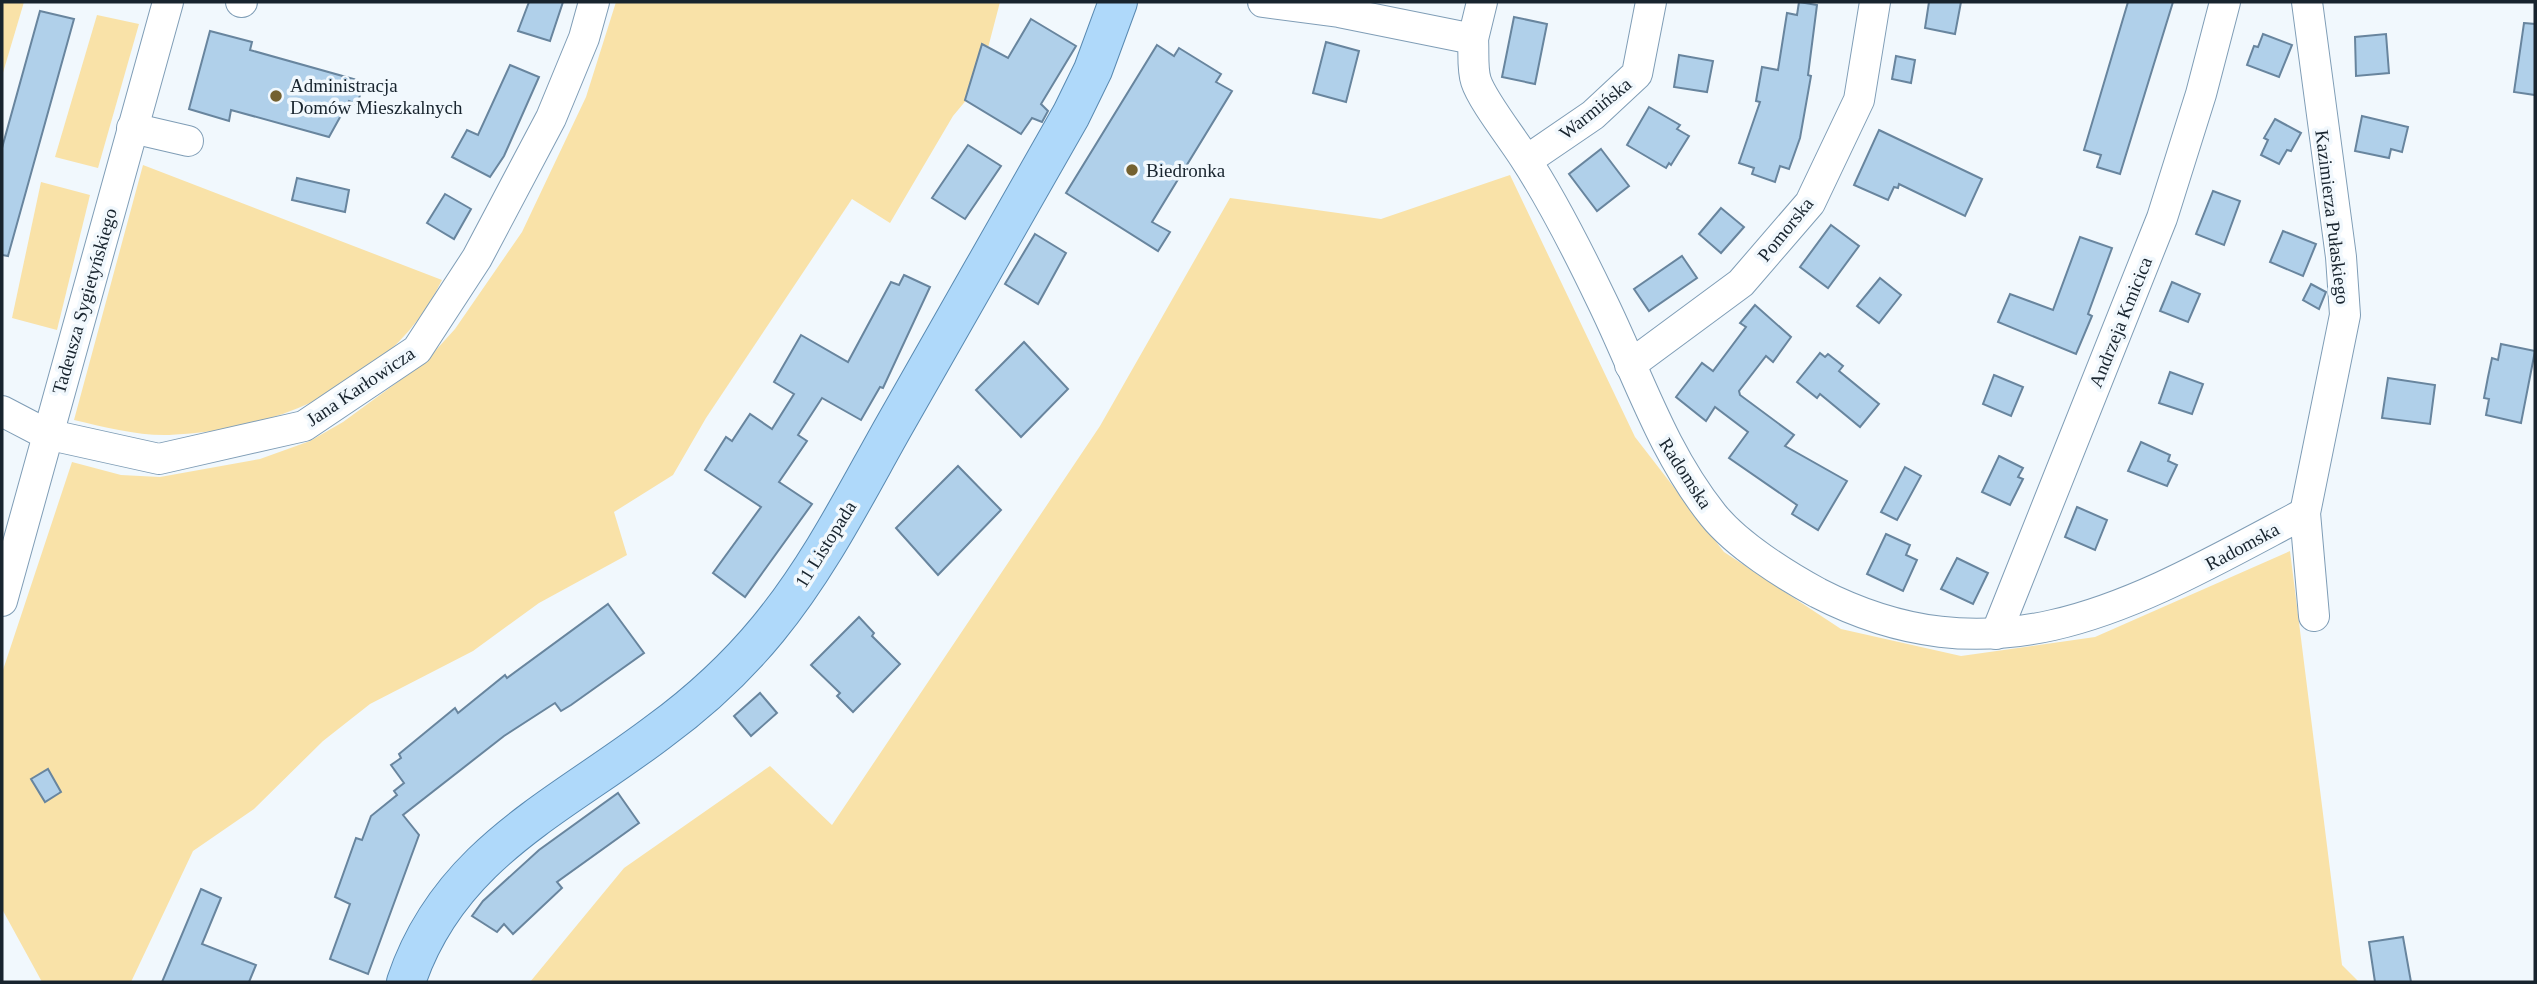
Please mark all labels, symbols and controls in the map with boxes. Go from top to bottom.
street label: Warmińska [1555,73,1636,144]
place label: Administracja Domów Mieszkalnych [290,75,463,118]
marker: Administracja Domów Mieszkalnych [268,88,284,104]
street label: Kazimierza Pułaskiego [2311,129,2354,306]
place label: Biedronka [1146,160,1226,181]
marker: Biedronka [1124,162,1140,178]
street label: Pomorska [1753,193,1818,265]
street label: Tadeusza Sygietyńskiego [48,206,121,396]
street label: Andrzeja Kmicica [2085,253,2156,390]
street label: Jana Karłowicza [302,342,419,430]
street label: Radomska [1655,434,1717,513]
street label: 11 Listopada [791,497,861,591]
street label: Radomska [2202,518,2283,575]

